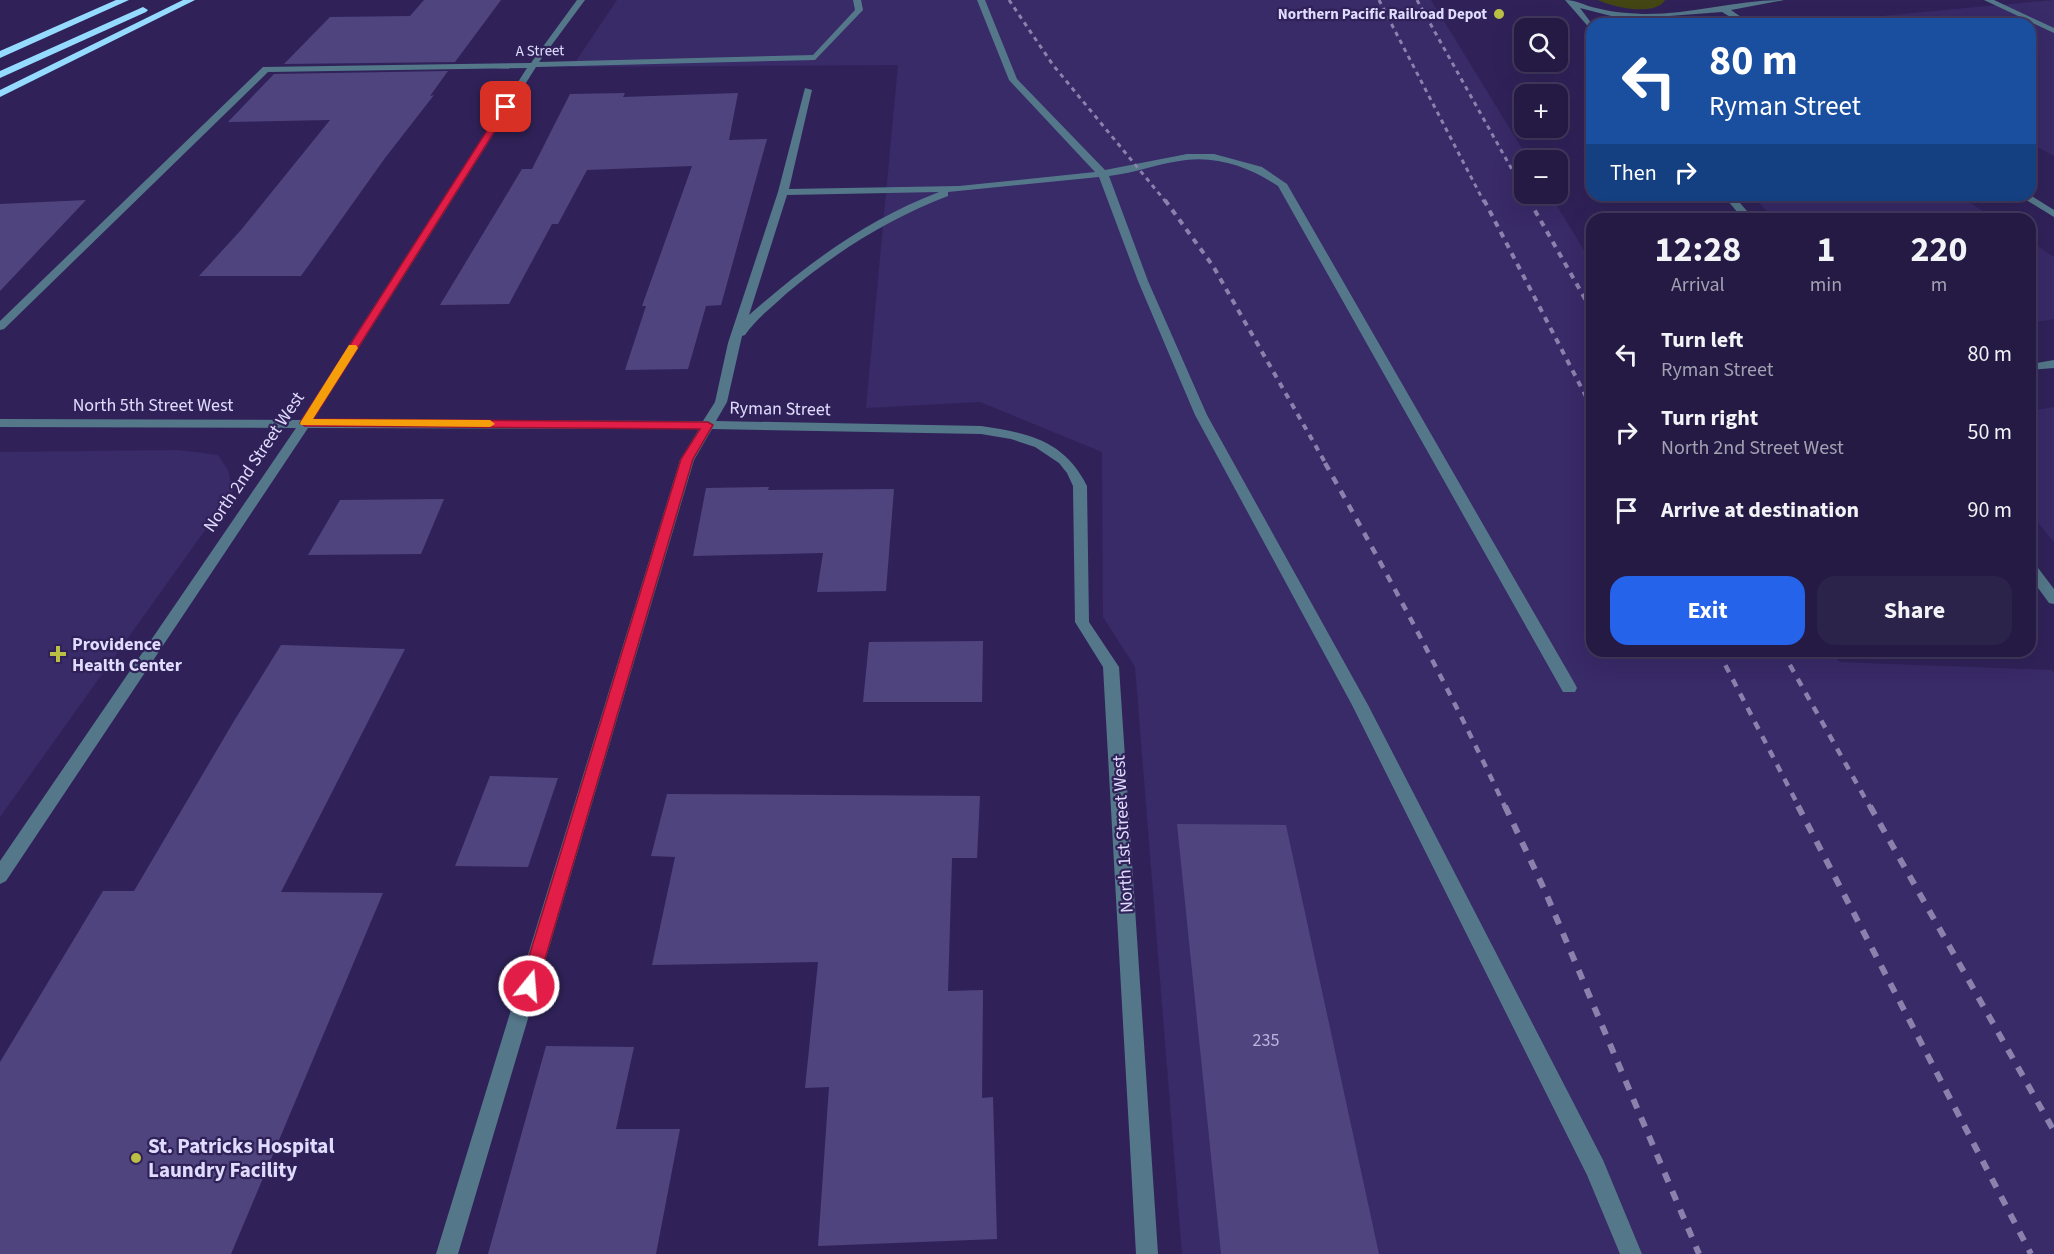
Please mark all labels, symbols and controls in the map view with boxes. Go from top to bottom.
place label: Northern Pacific Railroad Depot [1278,4,1487,25]
marker: Northern Pacific Railroad Depot [1492,7,1506,21]
map controls [1514,18,1568,204]
button: search [1514,18,1568,72]
text: 80 m [1709,31,1798,91]
street label: A Street [515,40,565,62]
icon: left [1610,42,1688,120]
pin [480,81,531,132]
button: + [1514,84,1568,138]
text: Ryman Street [1709,87,1861,126]
icon: arrive [489,90,522,123]
button: − [1514,150,1568,204]
icon: right [1669,156,1702,189]
text: Then [1610,157,1657,189]
text: 12:28 [1654,224,1741,275]
text: 1 [1816,224,1835,275]
text: 220 [1911,224,1968,275]
text: Arrival [1671,271,1725,299]
text: min [1810,271,1842,299]
text: m [1931,271,1947,299]
text: Turn left [1661,324,1743,356]
icon: left [1610,338,1643,371]
text: 80 m [1967,338,2012,370]
text: Ryman Street [1661,356,1773,384]
street label: North 2nd Street West [198,387,310,537]
street label: North 5th Street West [73,393,233,418]
street label: Ryman Street [729,396,831,422]
text: Turn right [1661,402,1758,434]
icon: right [1610,416,1643,449]
text: 50 m [1967,416,2012,448]
text: North 2nd Street West [1661,434,1844,462]
icon: arrive [1610,494,1643,527]
text: Arrive at destination [1661,494,1859,526]
text: 90 m [1967,494,2012,526]
button: Exit [1610,576,1805,645]
button: Share [1817,576,2012,645]
place label: Providence Health Center [72,632,183,678]
marker: Providence Health Center [49,645,67,663]
street label: North 1st Street West [1106,754,1140,914]
position arrow [497,954,561,1018]
house number: 235 [1253,1028,1279,1053]
place label: St. Patricks Hospital Laundry Facility [148,1131,334,1185]
marker: St. Patricks Hospital Laundry Facility [129,1151,143,1165]

